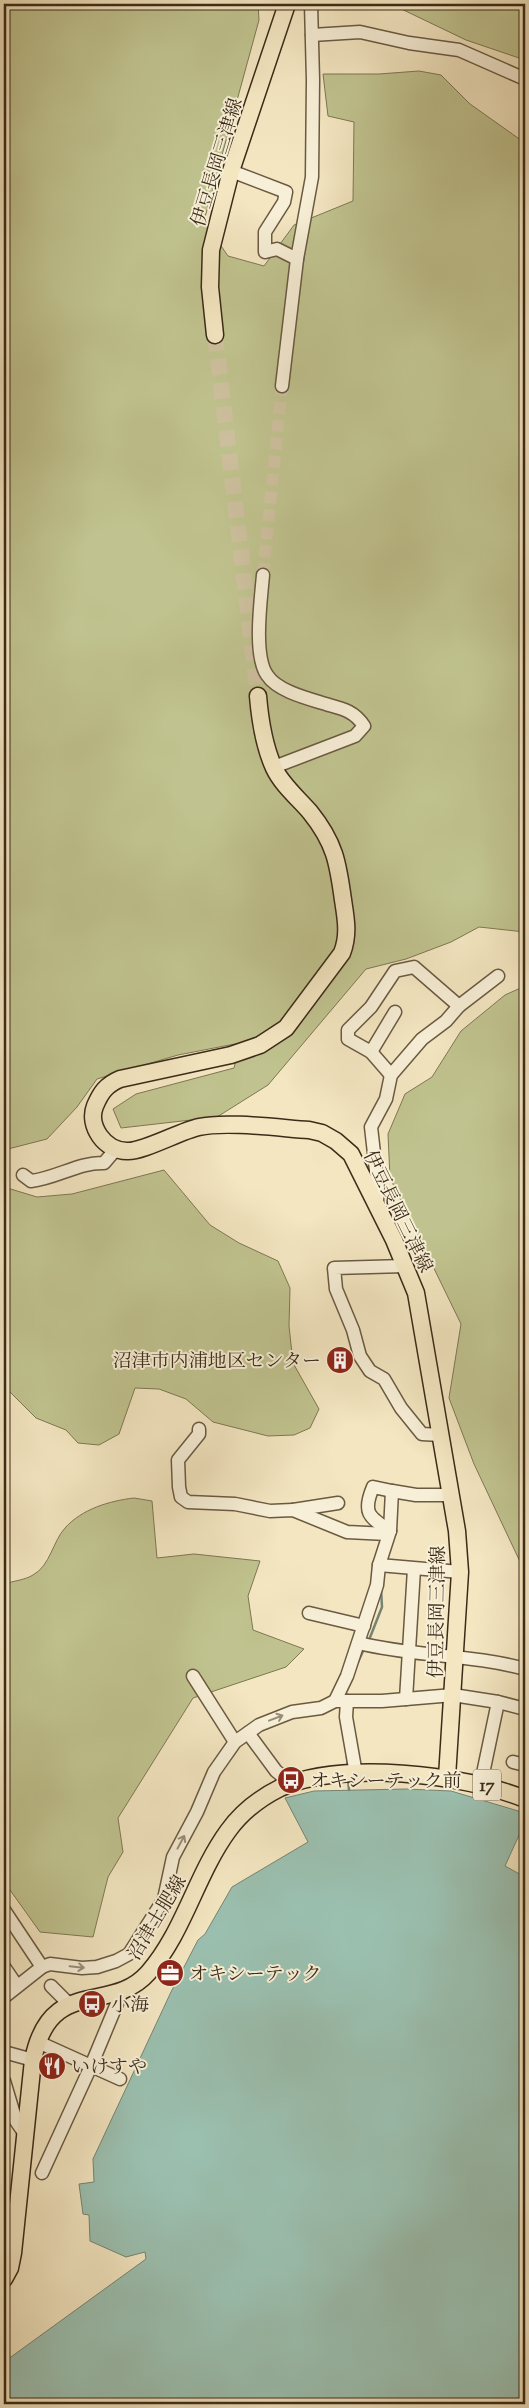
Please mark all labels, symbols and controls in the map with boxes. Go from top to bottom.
street label: 伊豆長岡三津線 [186,95,251,230]
street label: 伊豆長岡三津線 [355,1146,438,1278]
building icon: 沼津市内浦地区センター [325,1345,355,1375]
place label: 沼津市内浦地区センター [113,1349,321,1376]
street label: 伊豆長岡三津線 [424,1545,453,1679]
one-way arrow [268,1713,283,1722]
bus stop icon: オキシーテック前 [276,1765,306,1795]
place label: オキシーテック前 [310,1769,462,1796]
road number: 17 [473,1770,501,1800]
one-way arrow [176,1835,186,1850]
street label: 沼津土肥線 [122,1871,194,1966]
office icon: オキシーテック [155,1958,185,1988]
one-way arrow [68,1962,84,1972]
place label: オキシーテック [189,1962,322,1989]
bus stop icon: 小海 [77,1989,107,2019]
place label: 小海 [111,1993,149,2020]
restaurant icon: いけすや [37,2051,67,2081]
place label: いけすや [71,2055,147,2082]

